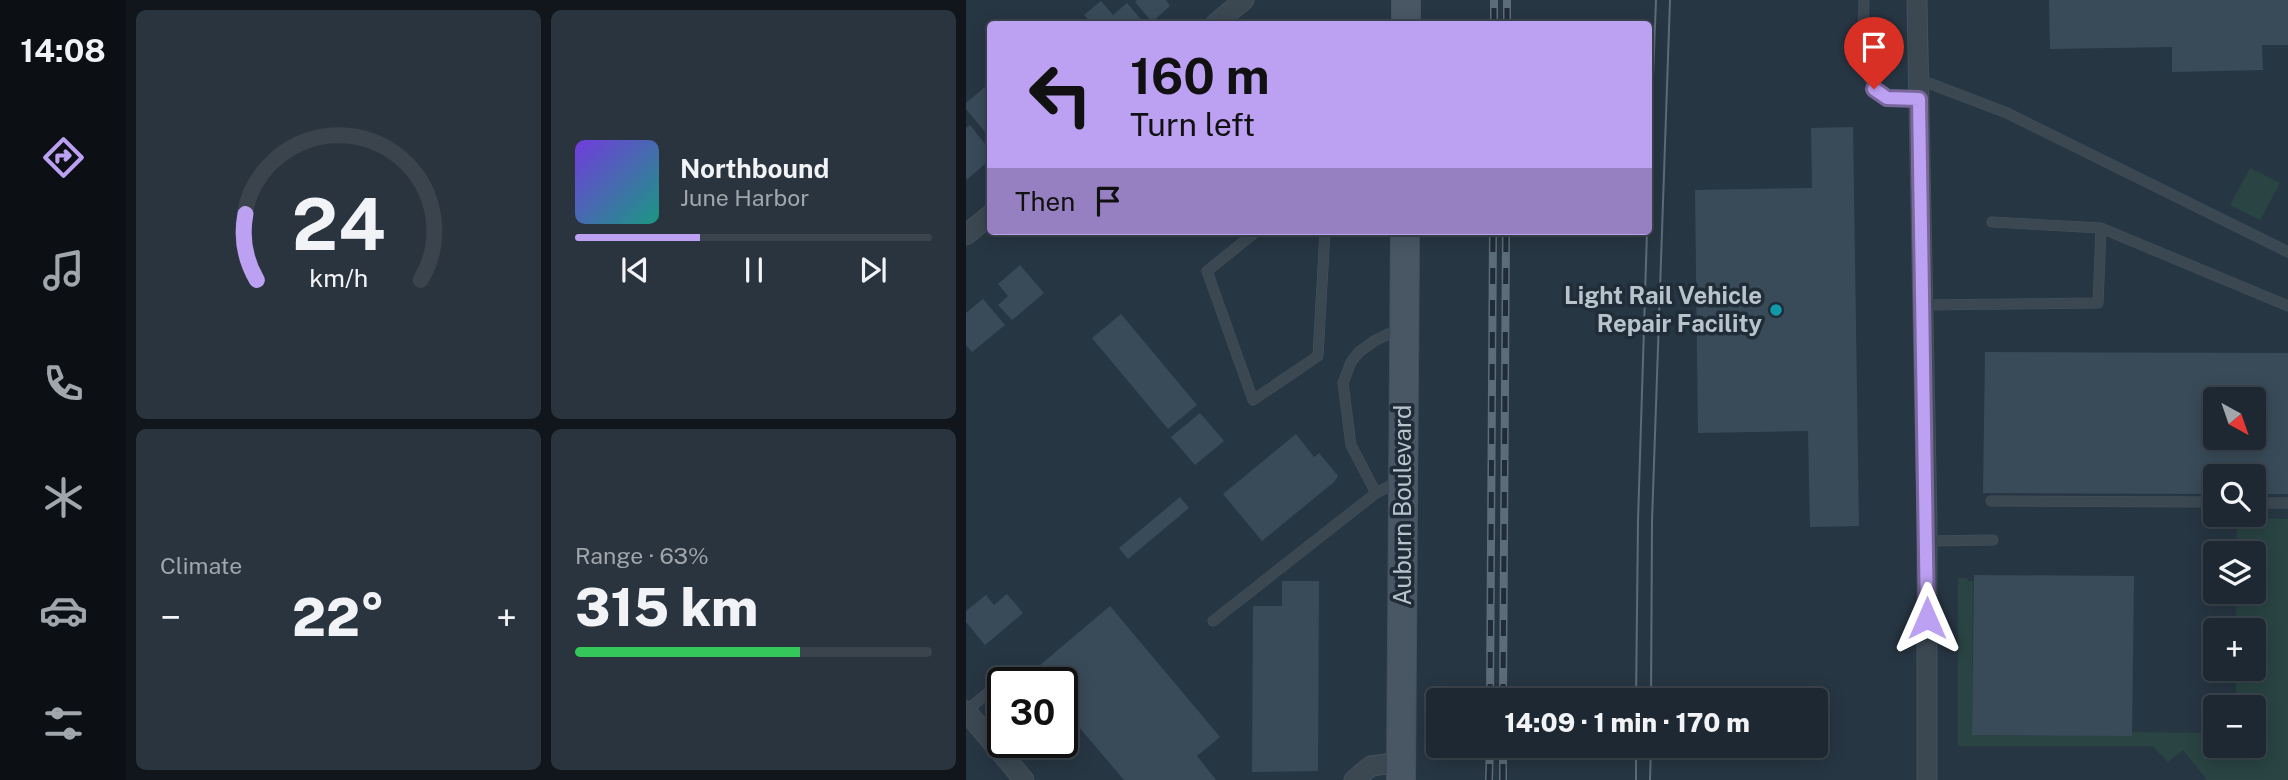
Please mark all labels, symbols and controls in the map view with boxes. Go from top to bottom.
pin [1844,17,1904,89]
icon: arrive [1855,28,1893,66]
text: 14:08 [20,32,106,69]
text: 160 m [1130,47,1270,105]
icon: left [1015,49,1106,140]
text: Turn left [1130,106,1255,143]
icon: directions [39,133,88,182]
text: Northbound [680,153,829,184]
text: 24 [292,182,385,267]
icon: arrive [1089,182,1127,220]
text: June Harbor [680,184,809,211]
text: Then [1015,186,1075,217]
icon: music [39,246,88,295]
icon: previous [616,251,654,289]
icon: pause [735,251,773,289]
icon: next [854,251,892,289]
text: km/h [309,263,368,293]
place label: Light Rail Vehicle Repair Facility [1564,281,1762,337]
marker: Light Rail Vehicle Repair Facility [1768,302,1784,318]
icon: phone [39,359,88,408]
north arrow [2203,387,2266,450]
map controls [2203,387,2266,758]
street label: Auburn Boulevard [1388,405,1416,605]
button: search [2203,464,2266,527]
icon: climate [39,473,88,522]
button: layers [2203,541,2266,604]
text: Range · 63% [575,542,709,569]
text: Climate [160,552,242,579]
text: 315 km [575,577,758,638]
position arrow [1890,581,1964,655]
icon: car [39,586,88,635]
text: 22° [292,587,385,648]
text: − [160,595,181,640]
text: + [496,595,517,640]
button: + [2203,618,2266,681]
speed limit sign: 30 [987,667,1078,758]
button: − [2203,695,2266,758]
icon: filters [39,699,88,748]
text: 14:09 · 1 min · 170 m [1504,707,1750,738]

